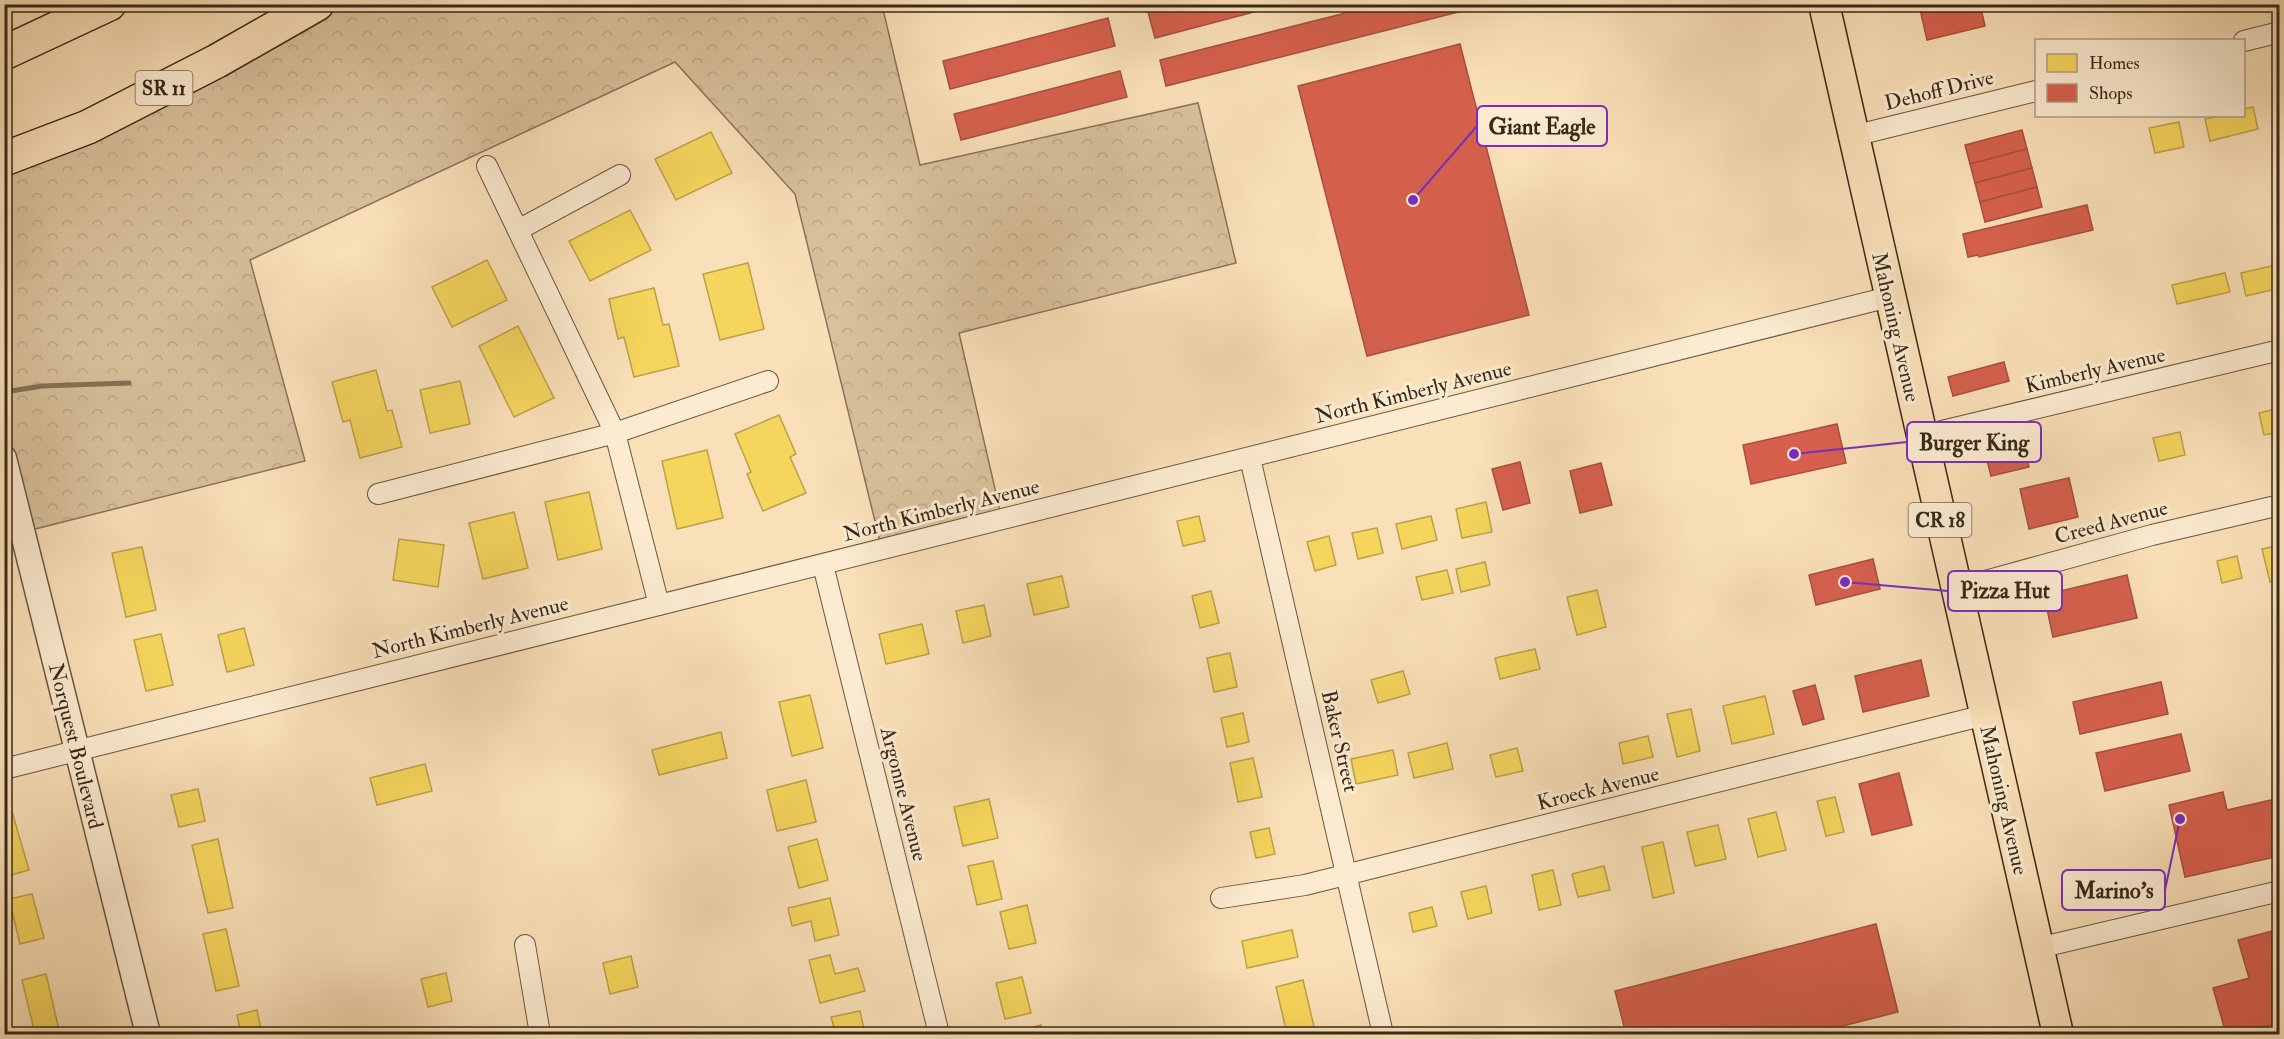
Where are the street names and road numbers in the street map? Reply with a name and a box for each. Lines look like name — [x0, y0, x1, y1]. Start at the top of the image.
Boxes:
street label: Dehoff Drive — [1882, 64, 1997, 117]
road number: SR 11 — [136, 71, 192, 105]
street label: Mahoning Avenue — [1865, 250, 1926, 405]
street label: Kimberly Avenue — [2022, 341, 2168, 400]
street label: North Kimberly Avenue — [1312, 355, 1514, 430]
street label: North Kimberly Avenue — [840, 473, 1042, 548]
street label: Creed Avenue — [2052, 494, 2171, 551]
road number: CR 18 — [1908, 503, 1972, 537]
street label: North Kimberly Avenue — [369, 590, 571, 665]
street label: Norquest Boulevard — [42, 661, 109, 832]
street label: Baker Street — [1315, 688, 1364, 795]
street label: Argonne Avenue — [874, 723, 933, 864]
street label: Mahoning Avenue — [1973, 723, 2034, 878]
street label: Kroeck Avenue — [1534, 760, 1662, 817]

